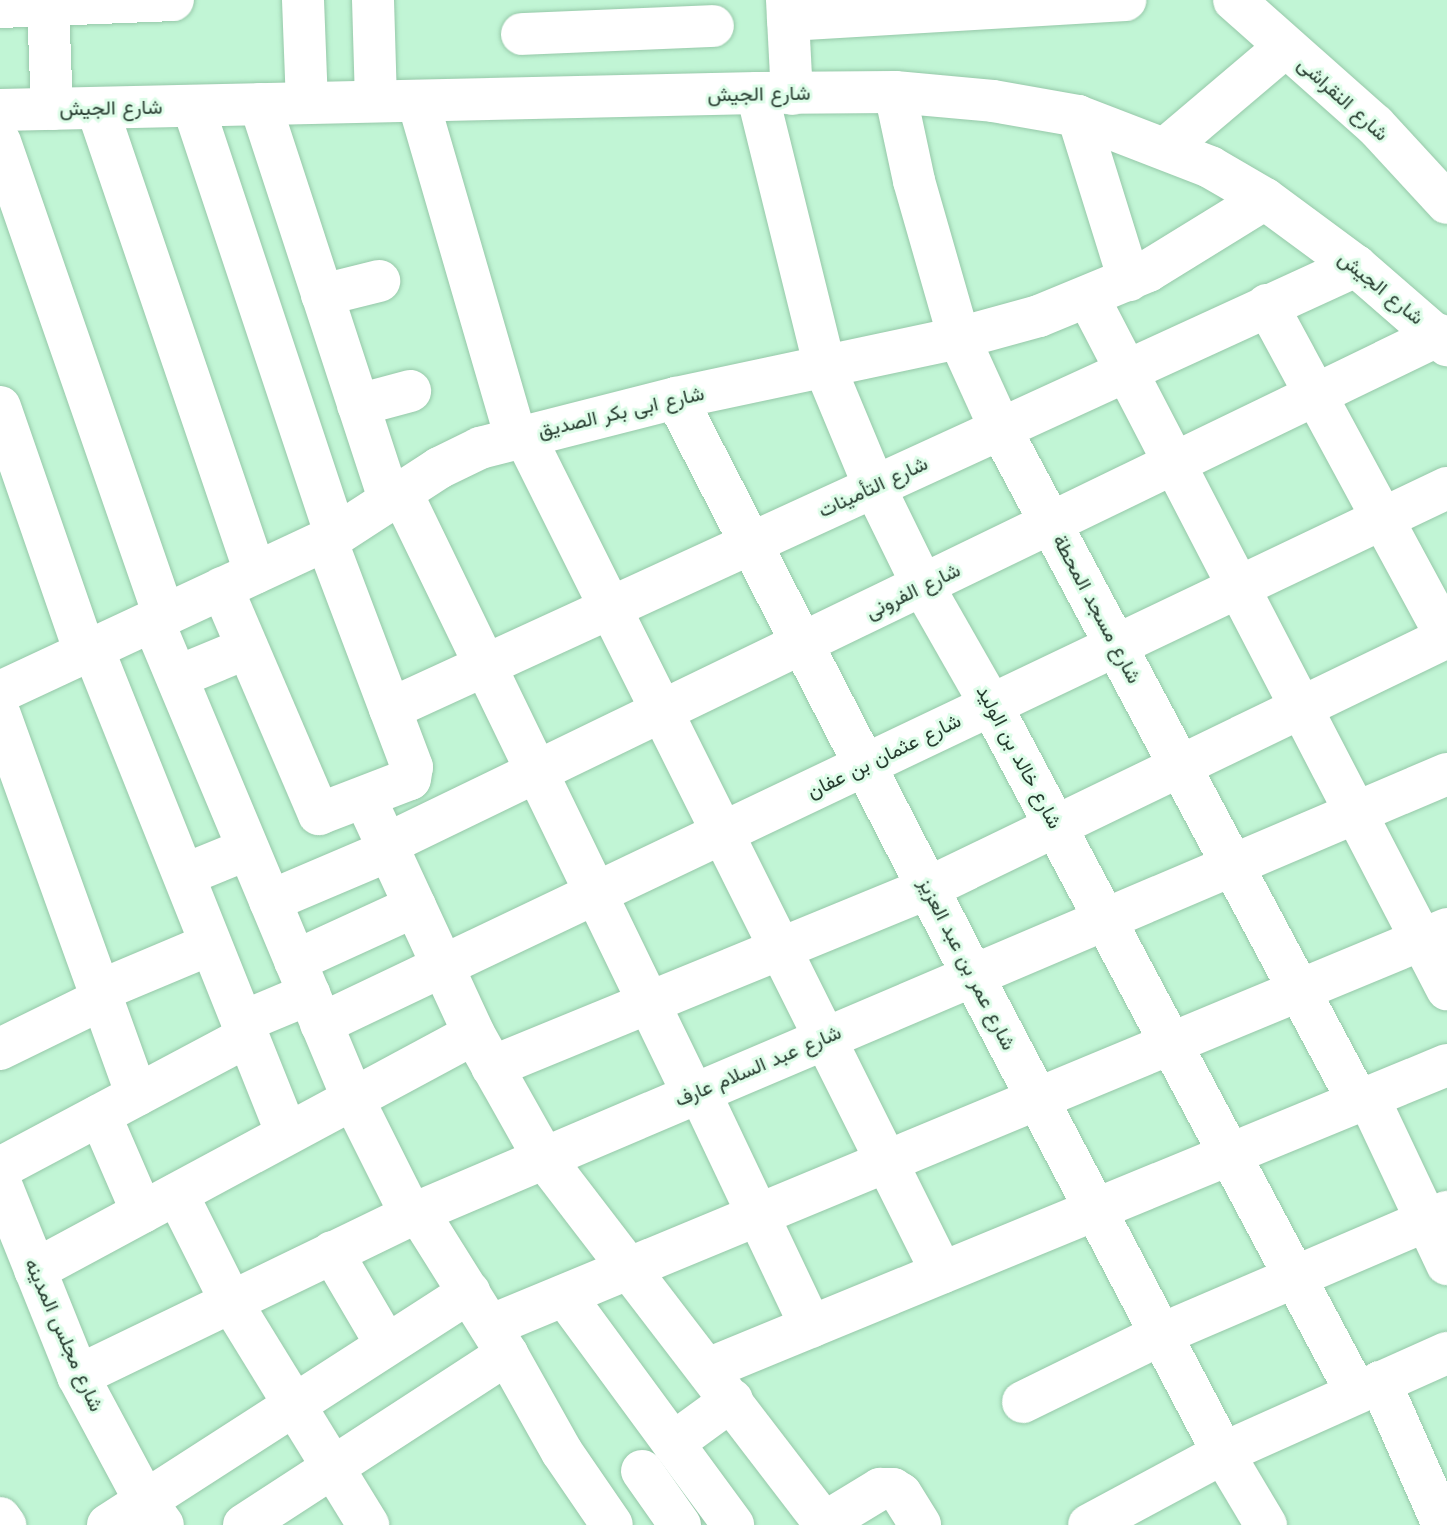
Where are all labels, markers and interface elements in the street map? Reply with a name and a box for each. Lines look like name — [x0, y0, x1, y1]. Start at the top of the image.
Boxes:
street label: شارع النقراشى — [1293, 52, 1393, 146]
street label: شارع الجيش — [707, 81, 811, 107]
street label: شارع الجيش — [59, 95, 163, 121]
street label: شارع الجيش — [1333, 246, 1429, 330]
street label: شارع ابى بكر الصديق — [536, 381, 706, 443]
street label: شارع التأمينات — [815, 451, 931, 523]
street label: شارع مسجد المحطة — [1048, 531, 1146, 687]
street label: شارع الفرونى — [862, 558, 964, 624]
street label: شارع خالد بن الوليد — [971, 681, 1067, 833]
street label: شارع عثمان بن عفان — [803, 708, 965, 804]
street label: شارع عمر بن عبد العزيز — [913, 874, 1021, 1054]
street label: شارع عبد السلام عارف — [671, 1020, 845, 1112]
street label: شارع مجلس المدينه — [19, 1255, 109, 1415]

